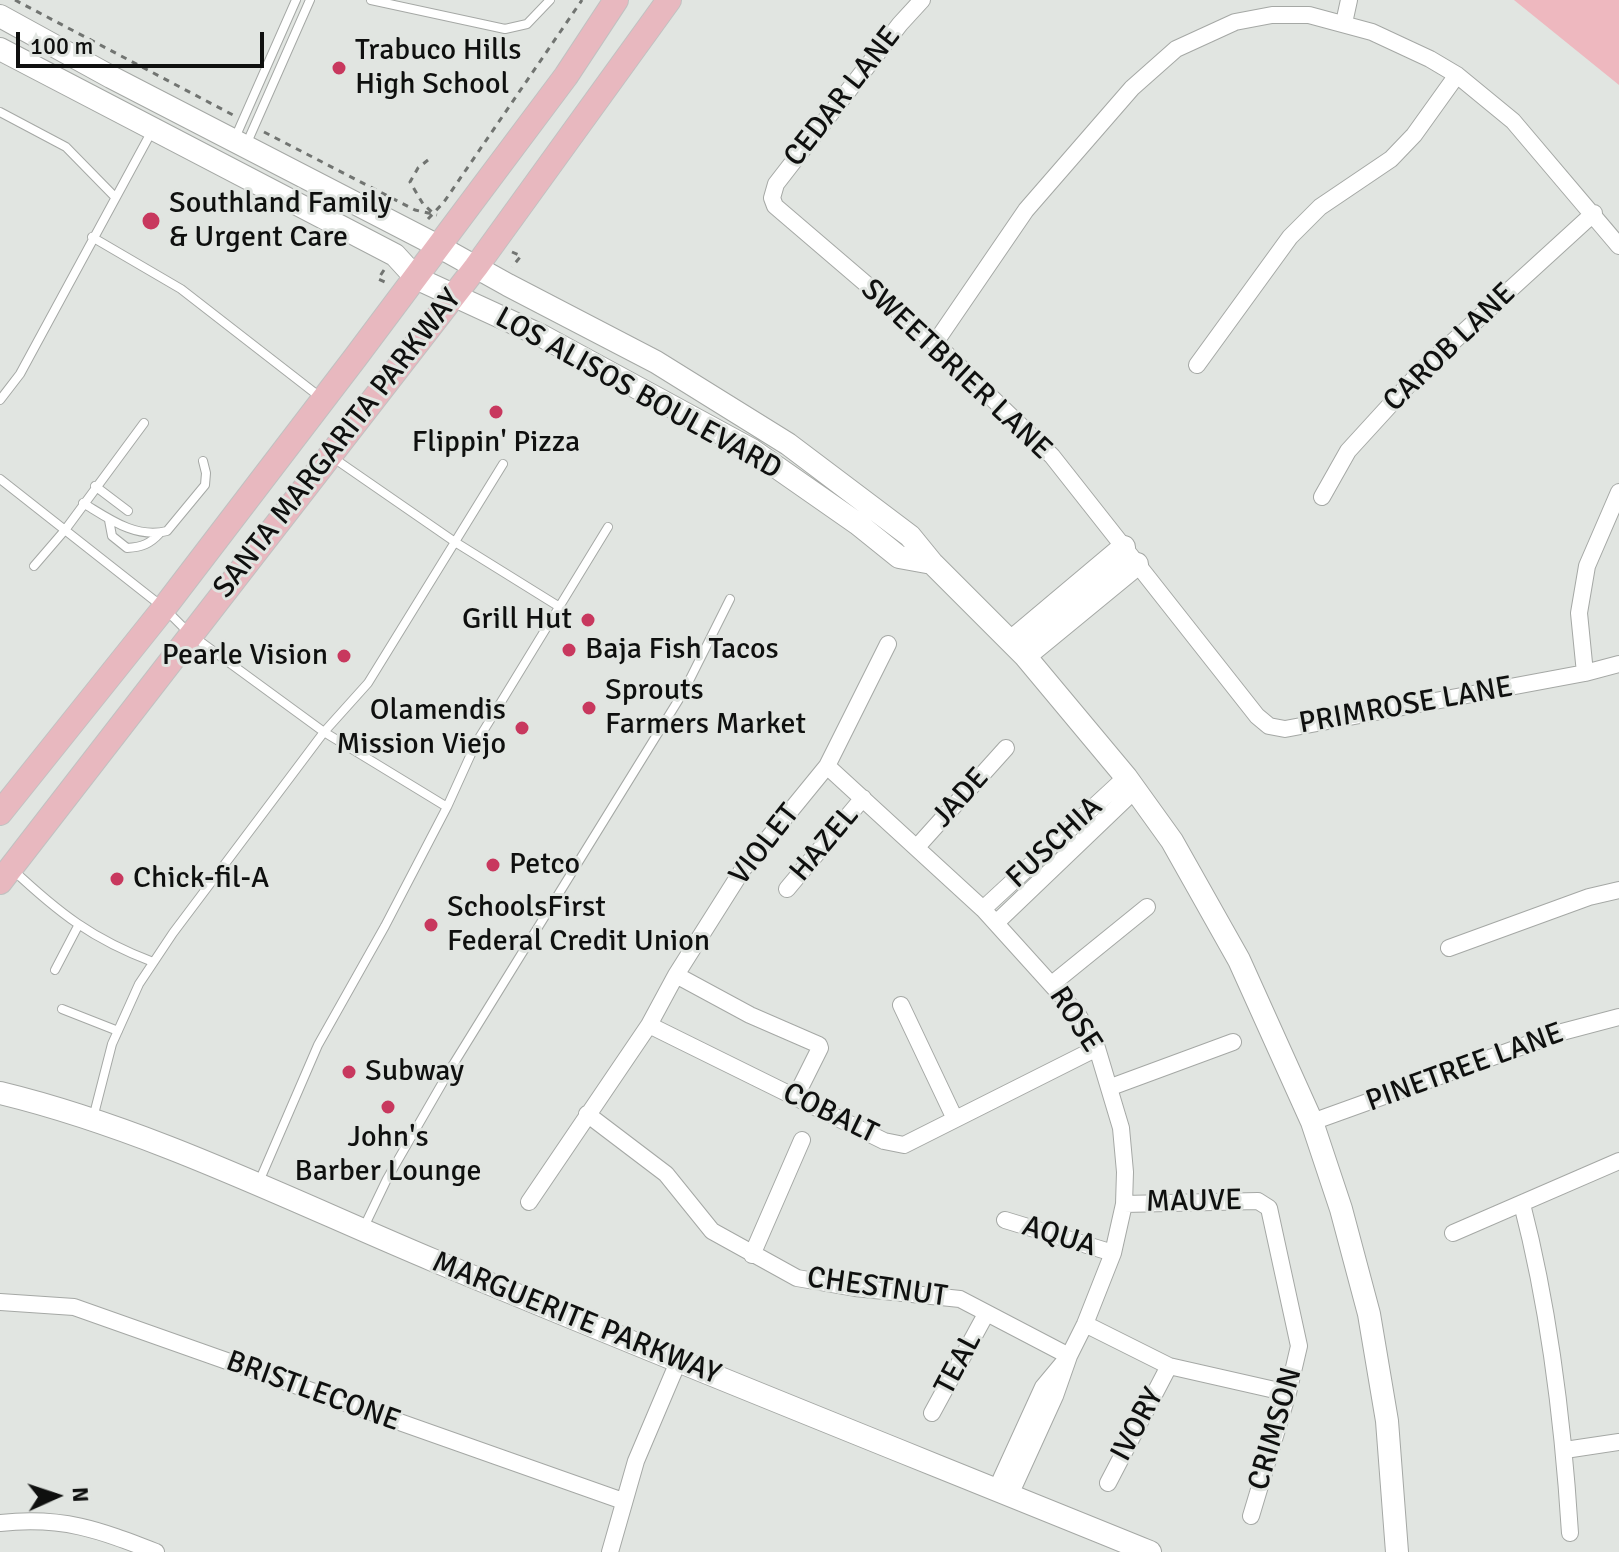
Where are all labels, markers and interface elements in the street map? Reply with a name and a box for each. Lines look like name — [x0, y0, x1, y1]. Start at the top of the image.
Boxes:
scale bar — [20, 16, 268, 66]
street label: CEDAR LANE — [777, 20, 909, 174]
text: 100 m — [30, 31, 93, 61]
place label: Trabuco Hills High School — [355, 33, 521, 104]
marker: Trabuco Hills High School — [330, 59, 348, 77]
place label: Southland Family & Urgent Care — [169, 186, 392, 256]
marker: Southland Family & Urgent Care — [140, 210, 162, 232]
street label: SWEETBRIER LANE — [853, 272, 1059, 468]
street label: CAROB LANE — [1377, 276, 1523, 420]
street label: SANTA MARGARITA PARKWAY — [206, 283, 470, 605]
street label: LOS ALISOS BOULEVARD — [489, 300, 787, 488]
marker: Flippin' Pizza — [487, 403, 505, 421]
place label: Flippin' Pizza — [412, 425, 580, 461]
place label: Grill Hut — [462, 602, 572, 638]
marker: Grill Hut — [579, 611, 597, 629]
place label: Baja Fish Tacos — [585, 632, 779, 668]
place label: Pearle Vision — [162, 638, 328, 674]
marker: Baja Fish Tacos — [560, 641, 578, 659]
marker: Pearle Vision — [335, 647, 353, 665]
street label: PRIMROSE LANE — [1296, 669, 1516, 743]
place label: Sprouts Farmers Market — [605, 673, 806, 744]
place label: Olamendis Mission Viejo — [336, 693, 506, 764]
marker: Sprouts Farmers Market — [580, 699, 598, 717]
marker: Olamendis Mission Viejo — [513, 719, 531, 737]
street label: JADE — [925, 761, 997, 835]
street label: FUSCHIA — [1000, 790, 1110, 896]
street label: VIOLET — [722, 797, 808, 893]
street label: HAZEL — [783, 799, 867, 889]
place label: Petco — [509, 847, 580, 883]
marker: Petco — [484, 856, 502, 874]
place label: Chick-fil-A — [133, 861, 269, 897]
marker: Chick-fil-A — [108, 870, 126, 888]
place label: SchoolsFirst Federal Credit Union — [447, 890, 710, 960]
marker: SchoolsFirst Federal Credit Union — [422, 916, 440, 934]
street label: ROSE — [1041, 980, 1109, 1060]
street label: PINETREE LANE — [1361, 1016, 1569, 1120]
place label: Subway — [365, 1054, 464, 1090]
marker: Subway — [340, 1063, 358, 1081]
street label: COBALT — [777, 1076, 883, 1152]
marker: John's Barber Lounge — [379, 1098, 397, 1116]
place label: John's Barber Lounge — [295, 1120, 481, 1190]
street label: MAUVE — [1146, 1183, 1242, 1221]
street label: AQUA — [1018, 1209, 1100, 1265]
street label: MARGUERITE PARKWAY — [427, 1245, 725, 1393]
street label: CHESTNUT — [805, 1260, 949, 1316]
street label: TEAL — [928, 1327, 990, 1401]
street label: BRISTLECONE — [221, 1344, 405, 1440]
street label: CRIMSON — [1241, 1364, 1311, 1494]
street label: IVORY — [1104, 1382, 1172, 1468]
north arrow — [16, 1456, 96, 1536]
text: N — [67, 1486, 94, 1503]

